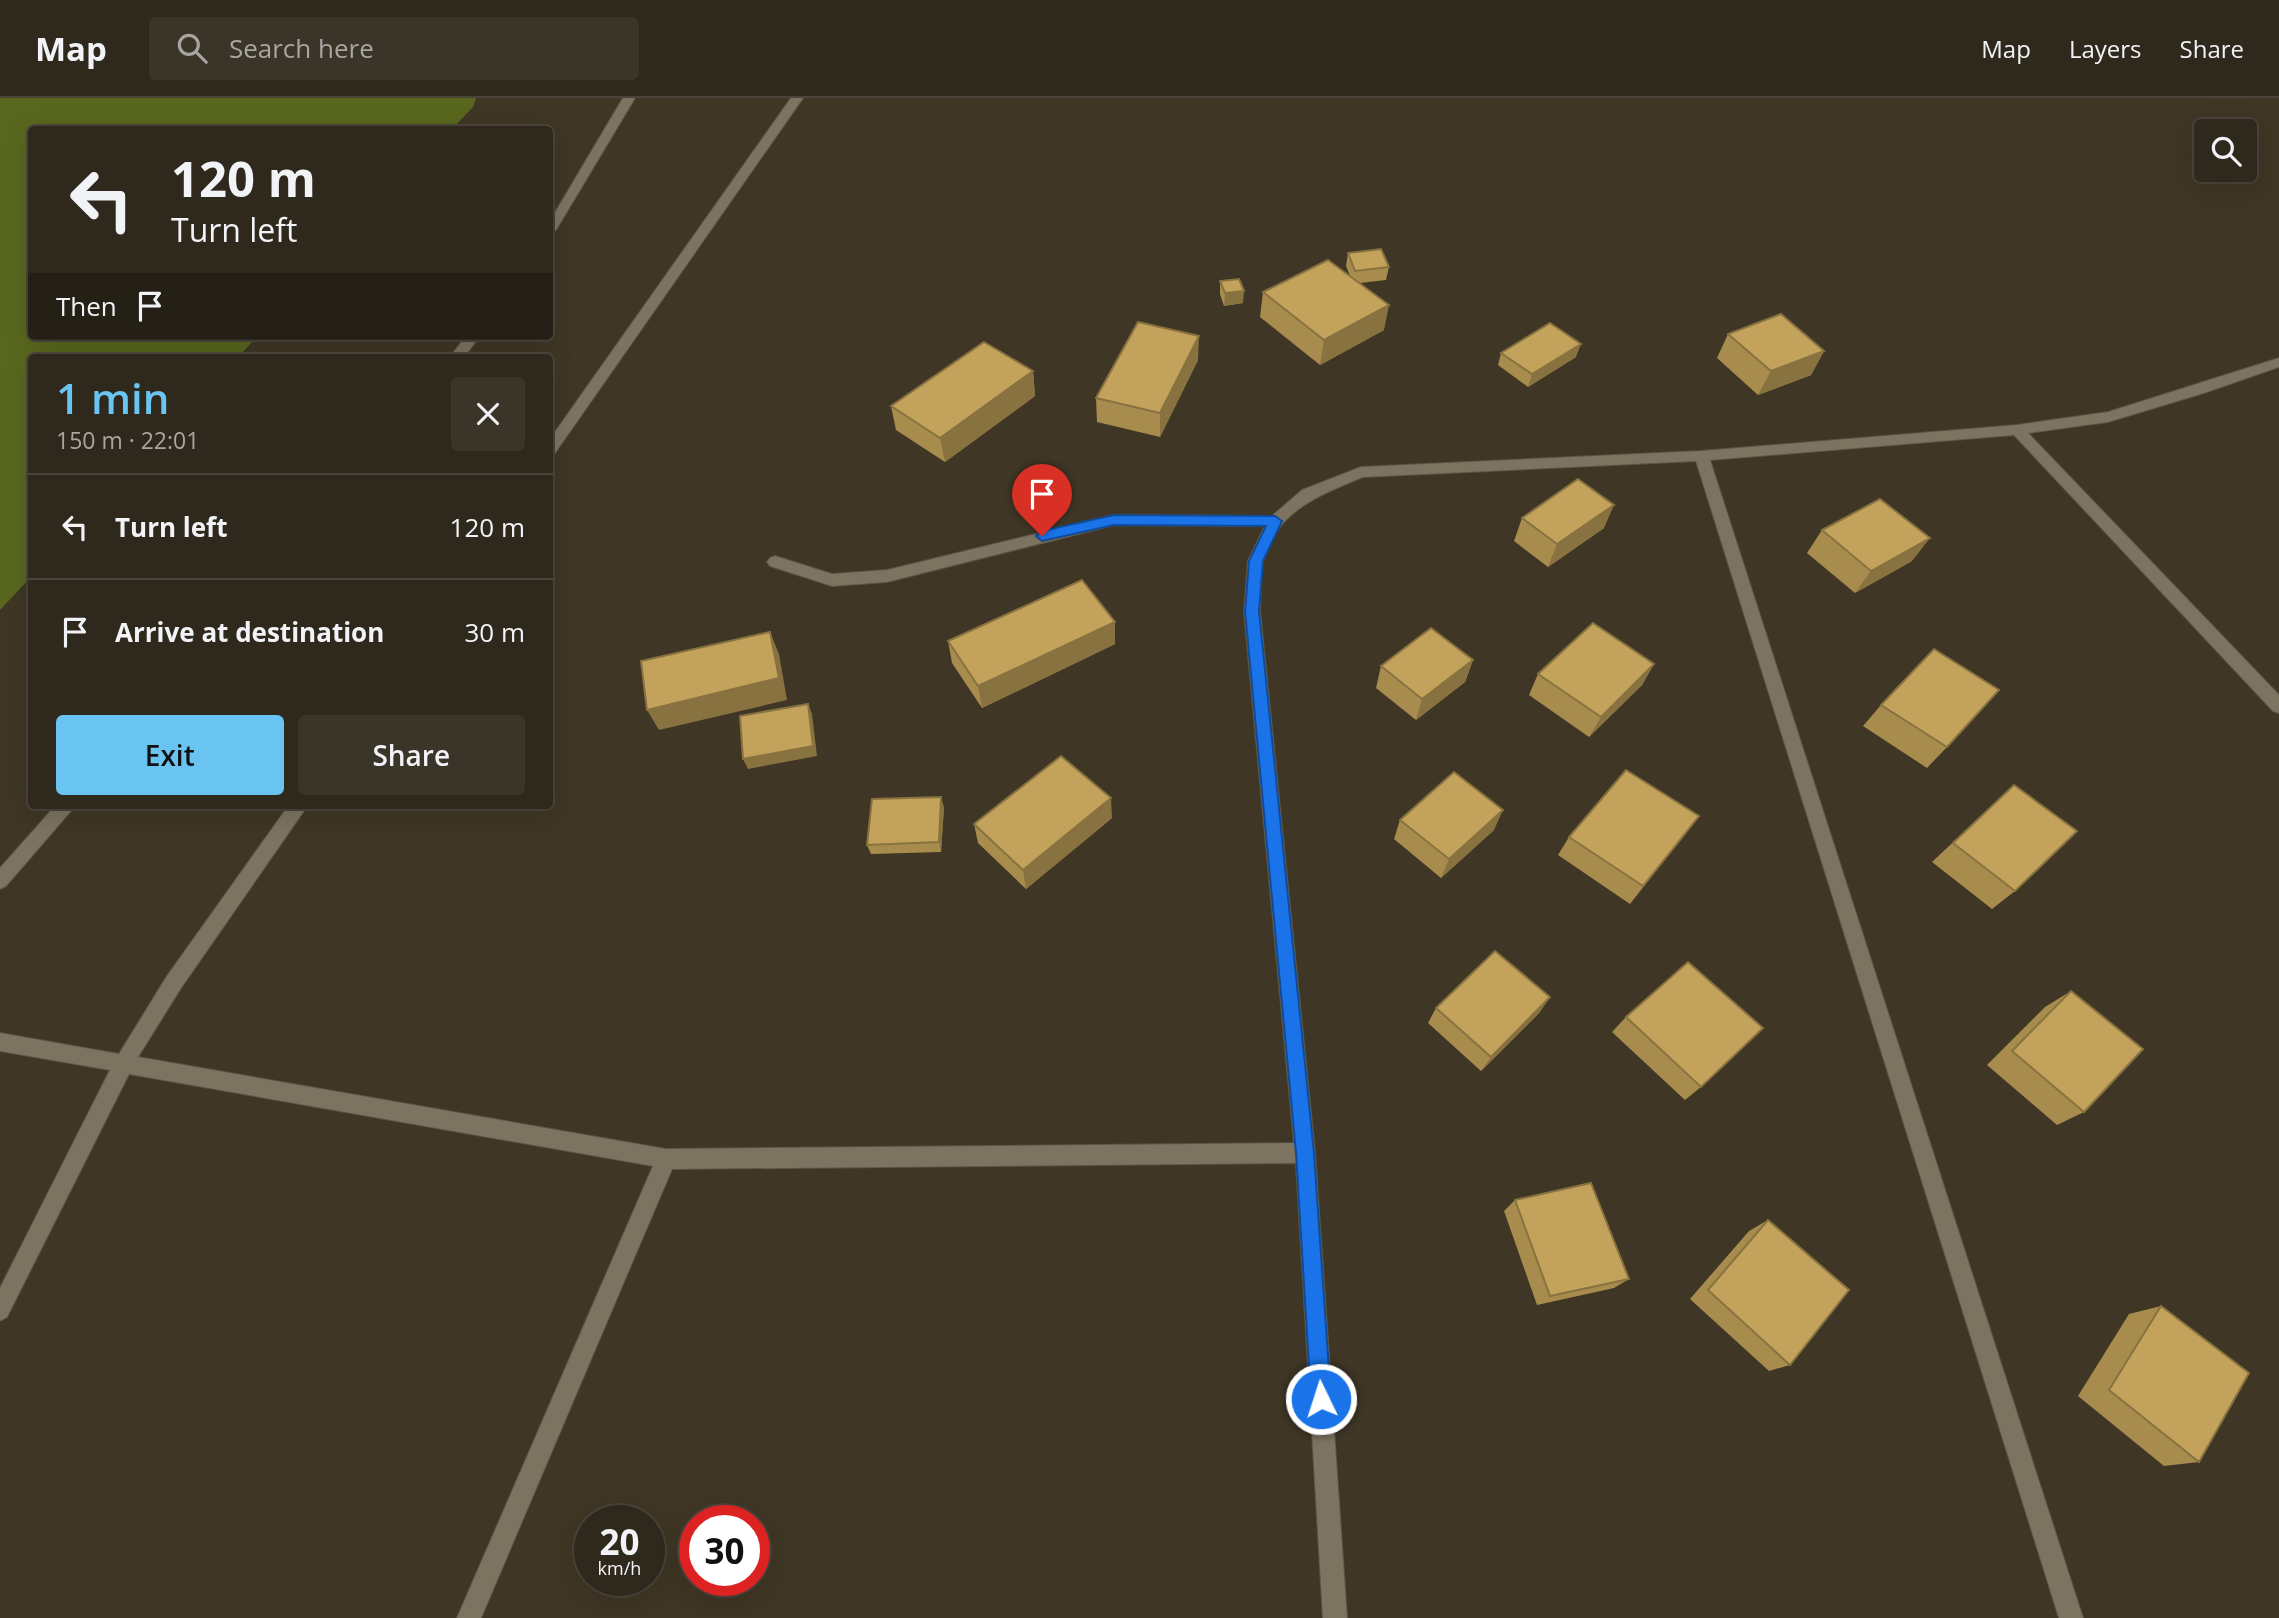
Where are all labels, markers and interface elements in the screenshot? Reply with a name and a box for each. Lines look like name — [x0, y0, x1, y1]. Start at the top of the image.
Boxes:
search box — [149, 17, 639, 80]
text: Map — [35, 26, 107, 71]
icon: search — [173, 29, 211, 67]
text: Search here — [229, 30, 374, 66]
text: Map — [1981, 32, 2031, 65]
text: Layers — [2069, 32, 2142, 65]
text: Share — [2180, 32, 2244, 65]
map controls — [2194, 119, 2257, 182]
button: search — [2194, 119, 2257, 182]
text: 120 m — [171, 145, 316, 211]
icon: left — [56, 154, 147, 245]
text: Turn left — [171, 208, 297, 251]
icon: arrive — [131, 287, 169, 325]
text: Then — [56, 288, 117, 324]
text: 1 min — [56, 369, 169, 426]
button: close — [451, 377, 525, 451]
text: 150 m · 22:01 — [56, 424, 199, 456]
pin — [1012, 464, 1072, 536]
icon: arrive — [1023, 475, 1061, 513]
icon: left — [56, 508, 94, 546]
text: Turn left — [115, 509, 227, 545]
text: 120 m — [450, 509, 525, 545]
icon: arrive — [56, 613, 94, 651]
text: Arrive at destination — [115, 614, 384, 650]
text: 30 m — [464, 614, 525, 650]
button: Exit — [56, 715, 284, 795]
button: Share — [298, 715, 525, 795]
position arrow — [1284, 1362, 1358, 1436]
speed limit sign: 30 — [679, 1505, 770, 1596]
text: 20 — [599, 1518, 640, 1565]
text: km/h — [598, 1556, 641, 1580]

